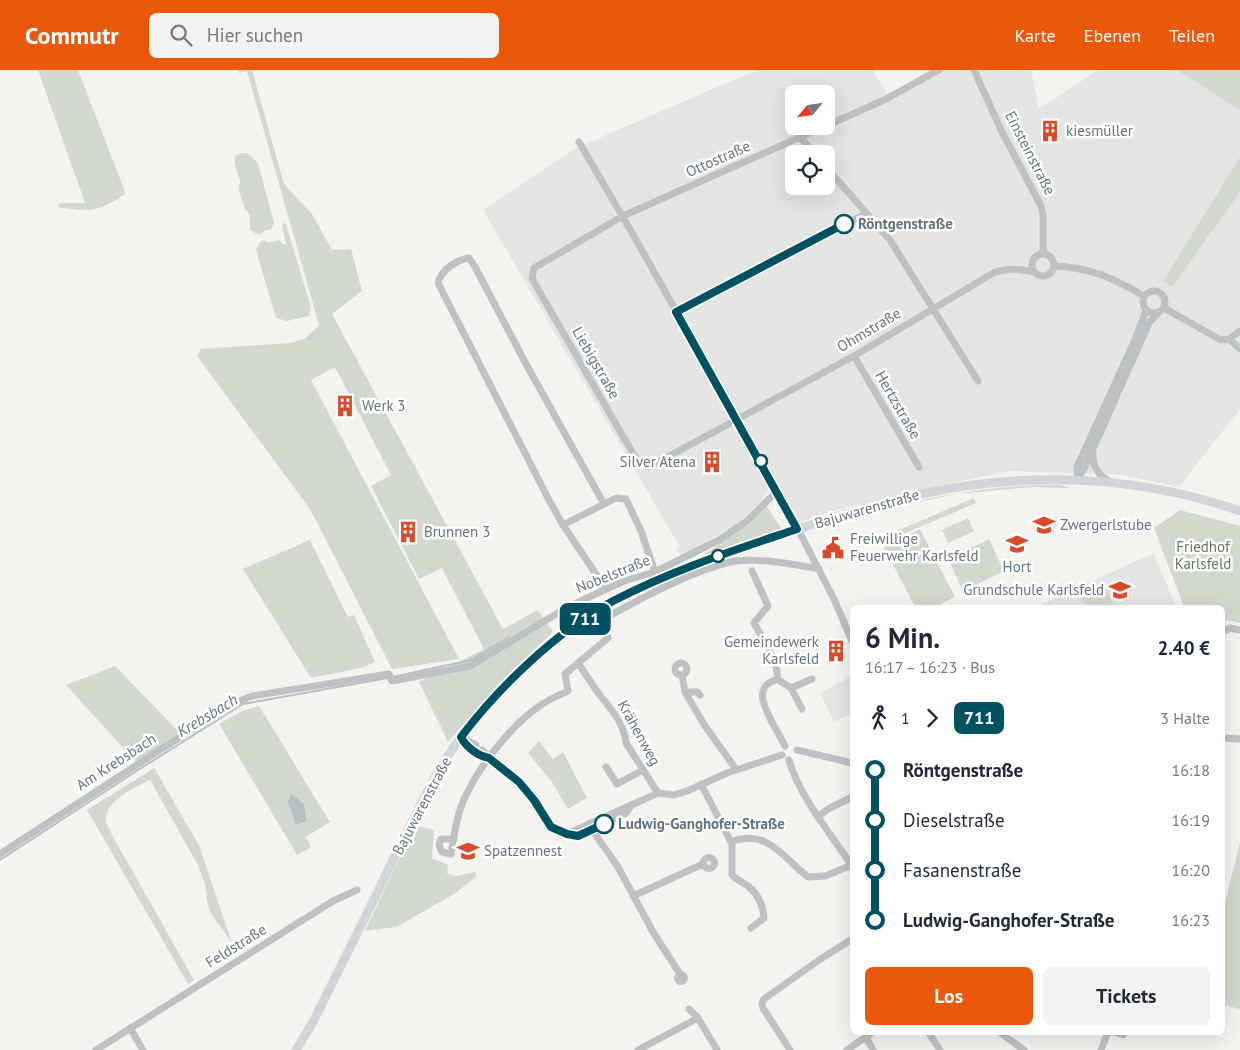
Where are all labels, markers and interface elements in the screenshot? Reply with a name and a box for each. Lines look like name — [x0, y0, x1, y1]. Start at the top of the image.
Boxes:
search box — [149, 13, 499, 58]
text: Commutr — [25, 20, 119, 51]
icon: search — [167, 21, 195, 49]
text: Hier suchen — [207, 23, 303, 47]
text: Karte — [1015, 24, 1056, 47]
text: Ebenen — [1084, 24, 1141, 47]
text: Teilen — [1169, 24, 1215, 47]
north arrow — [785, 85, 835, 135]
map controls — [785, 85, 835, 195]
street label: Einsteinstraße — [1001, 108, 1060, 198]
building icon: kiesmüller — [1037, 118, 1063, 144]
place label: kiesmüller — [1066, 121, 1133, 140]
street label: Ottostraße — [683, 136, 753, 181]
button: locate — [785, 145, 835, 195]
marker: Röntgenstraße — [834, 214, 854, 234]
place label: Röntgenstraße — [858, 214, 953, 233]
street label: Ohmstraße — [833, 303, 904, 356]
street label: Liebigstraße — [568, 323, 625, 402]
street label: Hertzstraße — [871, 367, 926, 442]
building icon: Werk 3 — [332, 393, 358, 419]
place label: Werk 3 — [362, 396, 405, 415]
building icon: Silver Atena — [699, 449, 725, 475]
place label: Silver Atena — [620, 452, 696, 471]
unlabelled marker — [754, 454, 768, 468]
street label: Bajuwarenstraße — [812, 484, 921, 533]
school or university icon: Zwergerlstube — [1031, 512, 1057, 538]
place label: Zwergerlstube — [1060, 515, 1152, 534]
building icon: Brunnen 3 — [395, 519, 421, 545]
place label: Brunnen 3 — [424, 522, 490, 541]
place label: Freiwillige Feuerwehr Karlsfeld — [850, 529, 979, 565]
school or university icon: Hort — [1004, 531, 1030, 557]
public building icon: Freiwillige Feuerwehr Karlsfeld — [820, 535, 846, 561]
park label: Friedhof Karlsfeld — [1175, 537, 1231, 573]
unlabelled marker — [711, 549, 725, 563]
street label: Nobelstraße — [573, 550, 653, 597]
place label: Hort — [1003, 557, 1031, 576]
school or university icon: Grundschule Karlsfeld — [1107, 577, 1133, 603]
place label: Grundschule Karlsfeld — [963, 580, 1104, 599]
line badge: 711 — [556, 603, 614, 635]
text: 711 — [570, 607, 600, 630]
text: 6 Min. — [865, 619, 940, 656]
place label: Gemeindewerk Karlsfeld — [724, 632, 820, 668]
text: 2.40 € — [1157, 636, 1210, 660]
building icon: Gemeindewerk Karlsfeld — [823, 638, 849, 664]
text: 16:17 – 16:23 · Bus — [865, 657, 995, 677]
water label: Krebsbach — [173, 689, 241, 741]
street label: Krähenweg — [614, 697, 665, 769]
icon: walk — [865, 704, 893, 732]
icon: forward — [918, 704, 946, 732]
text: 711 — [964, 706, 994, 729]
text: 1 — [901, 708, 910, 728]
text: 3 Halte — [1160, 708, 1210, 728]
street label: Am Krebsbach — [72, 729, 159, 794]
street label: Bajuwarenstraße — [388, 754, 455, 858]
text: Röntgenstraße — [903, 758, 1023, 782]
text: 16:18 — [1172, 760, 1210, 780]
text: Dieselstraße — [903, 808, 1005, 832]
text: 16:19 — [1172, 810, 1210, 830]
marker: Ludwig-Ganghofer-Straße — [594, 814, 614, 834]
place label: Ludwig-Ganghofer-Straße — [618, 814, 785, 833]
school or university icon: Spatzennest — [455, 838, 481, 864]
place label: Spatzennest — [484, 841, 562, 860]
text: Fasanenstraße — [903, 858, 1021, 882]
text: 16:20 — [1172, 860, 1210, 880]
text: Ludwig-Ganghofer-Straße — [903, 908, 1115, 932]
text: 16:23 — [1172, 910, 1210, 930]
street label: Feldstraße — [202, 919, 270, 972]
button: Los — [865, 967, 1033, 1025]
button: Tickets — [1043, 967, 1210, 1025]

